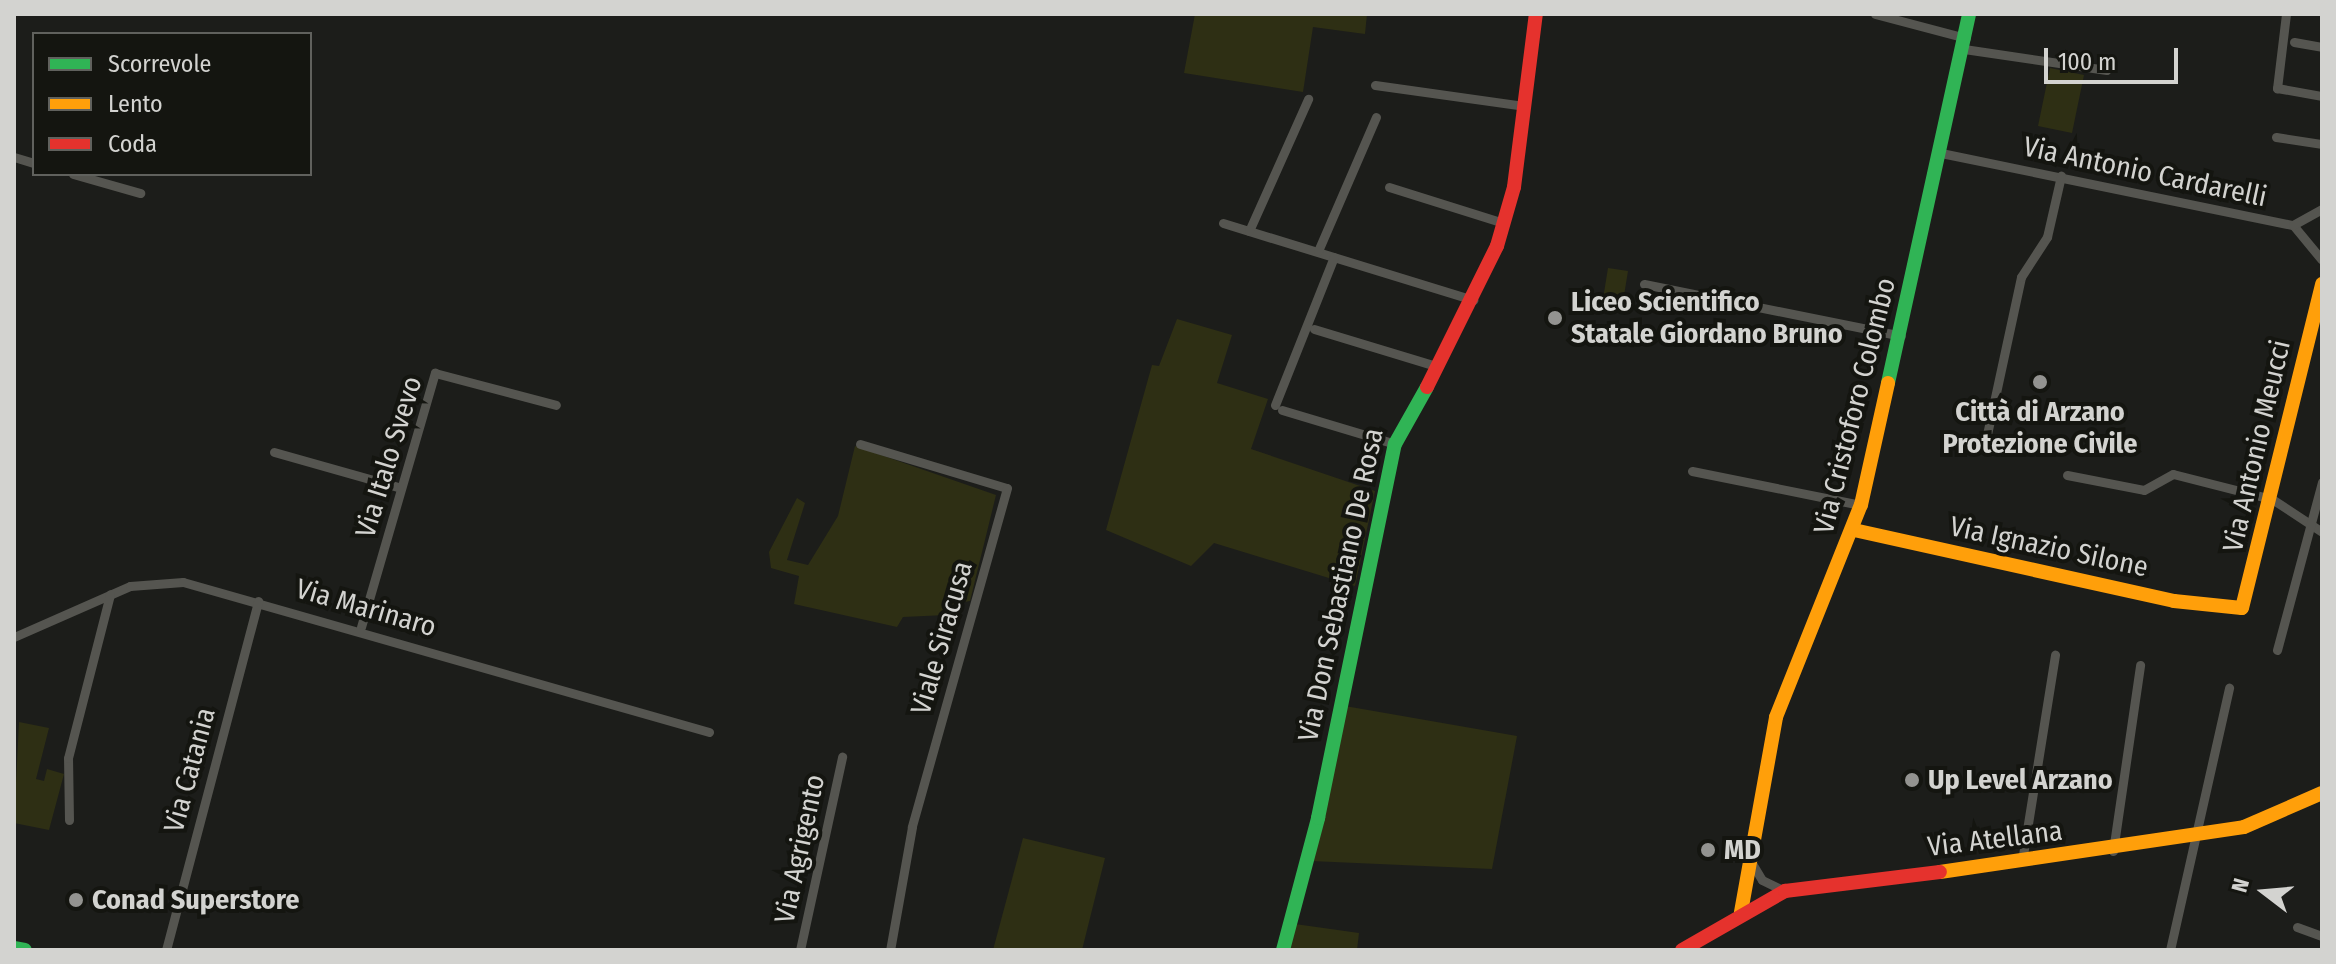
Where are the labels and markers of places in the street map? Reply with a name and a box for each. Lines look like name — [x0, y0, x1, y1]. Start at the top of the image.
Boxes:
place label: Liceo Scientifico Statale Giordano Bruno — [1571, 285, 1843, 351]
marker: Liceo Scientifico Statale Giordano Bruno — [1546, 309, 1564, 327]
marker: Città di Arzano Protezione Civile — [2031, 373, 2049, 391]
place label: Città di Arzano Protezione Civile — [1942, 395, 2138, 461]
place label: Up Level Arzano — [1928, 763, 2113, 797]
marker: Up Level Arzano — [1903, 771, 1921, 789]
place label: MD — [1724, 833, 1761, 867]
marker: MD — [1699, 841, 1717, 859]
place label: Conad Superstore — [92, 883, 299, 917]
marker: Conad Superstore — [67, 891, 85, 909]

